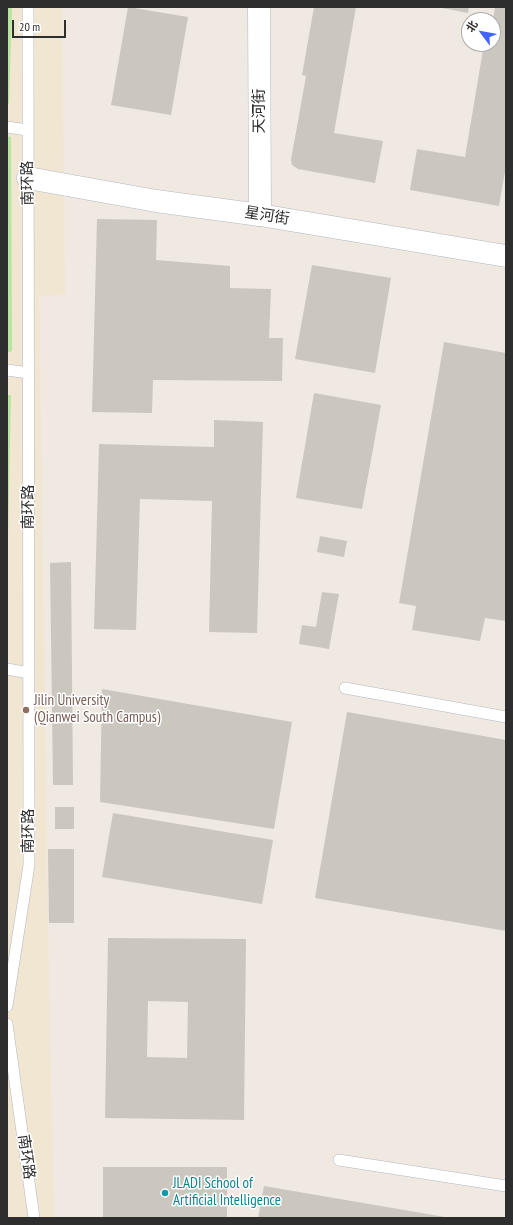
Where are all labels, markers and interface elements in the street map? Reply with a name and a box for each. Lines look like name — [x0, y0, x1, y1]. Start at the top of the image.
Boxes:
scale bar — [14, 12, 68, 38]
north arrow — [461, 12, 501, 52]
text: 北 — [463, 18, 481, 35]
text: 20 m — [19, 19, 40, 34]
street label: 天河街 — [251, 89, 269, 133]
street label: 南环路 — [19, 160, 37, 206]
street label: 星河街 — [243, 204, 291, 228]
street label: 南环路 — [20, 485, 38, 529]
place label: Jilin University (Qianwei South Campus) — [34, 692, 160, 727]
marker: Jilin University (Qianwei South Campus) — [21, 705, 31, 715]
street label: 南环路 — [20, 809, 38, 853]
street label: 南环路 — [14, 1133, 38, 1181]
place label: JLADI School of Artificial Intelligence — [173, 1175, 281, 1210]
marker: JLADI School of Artificial Intelligence — [160, 1188, 170, 1198]

